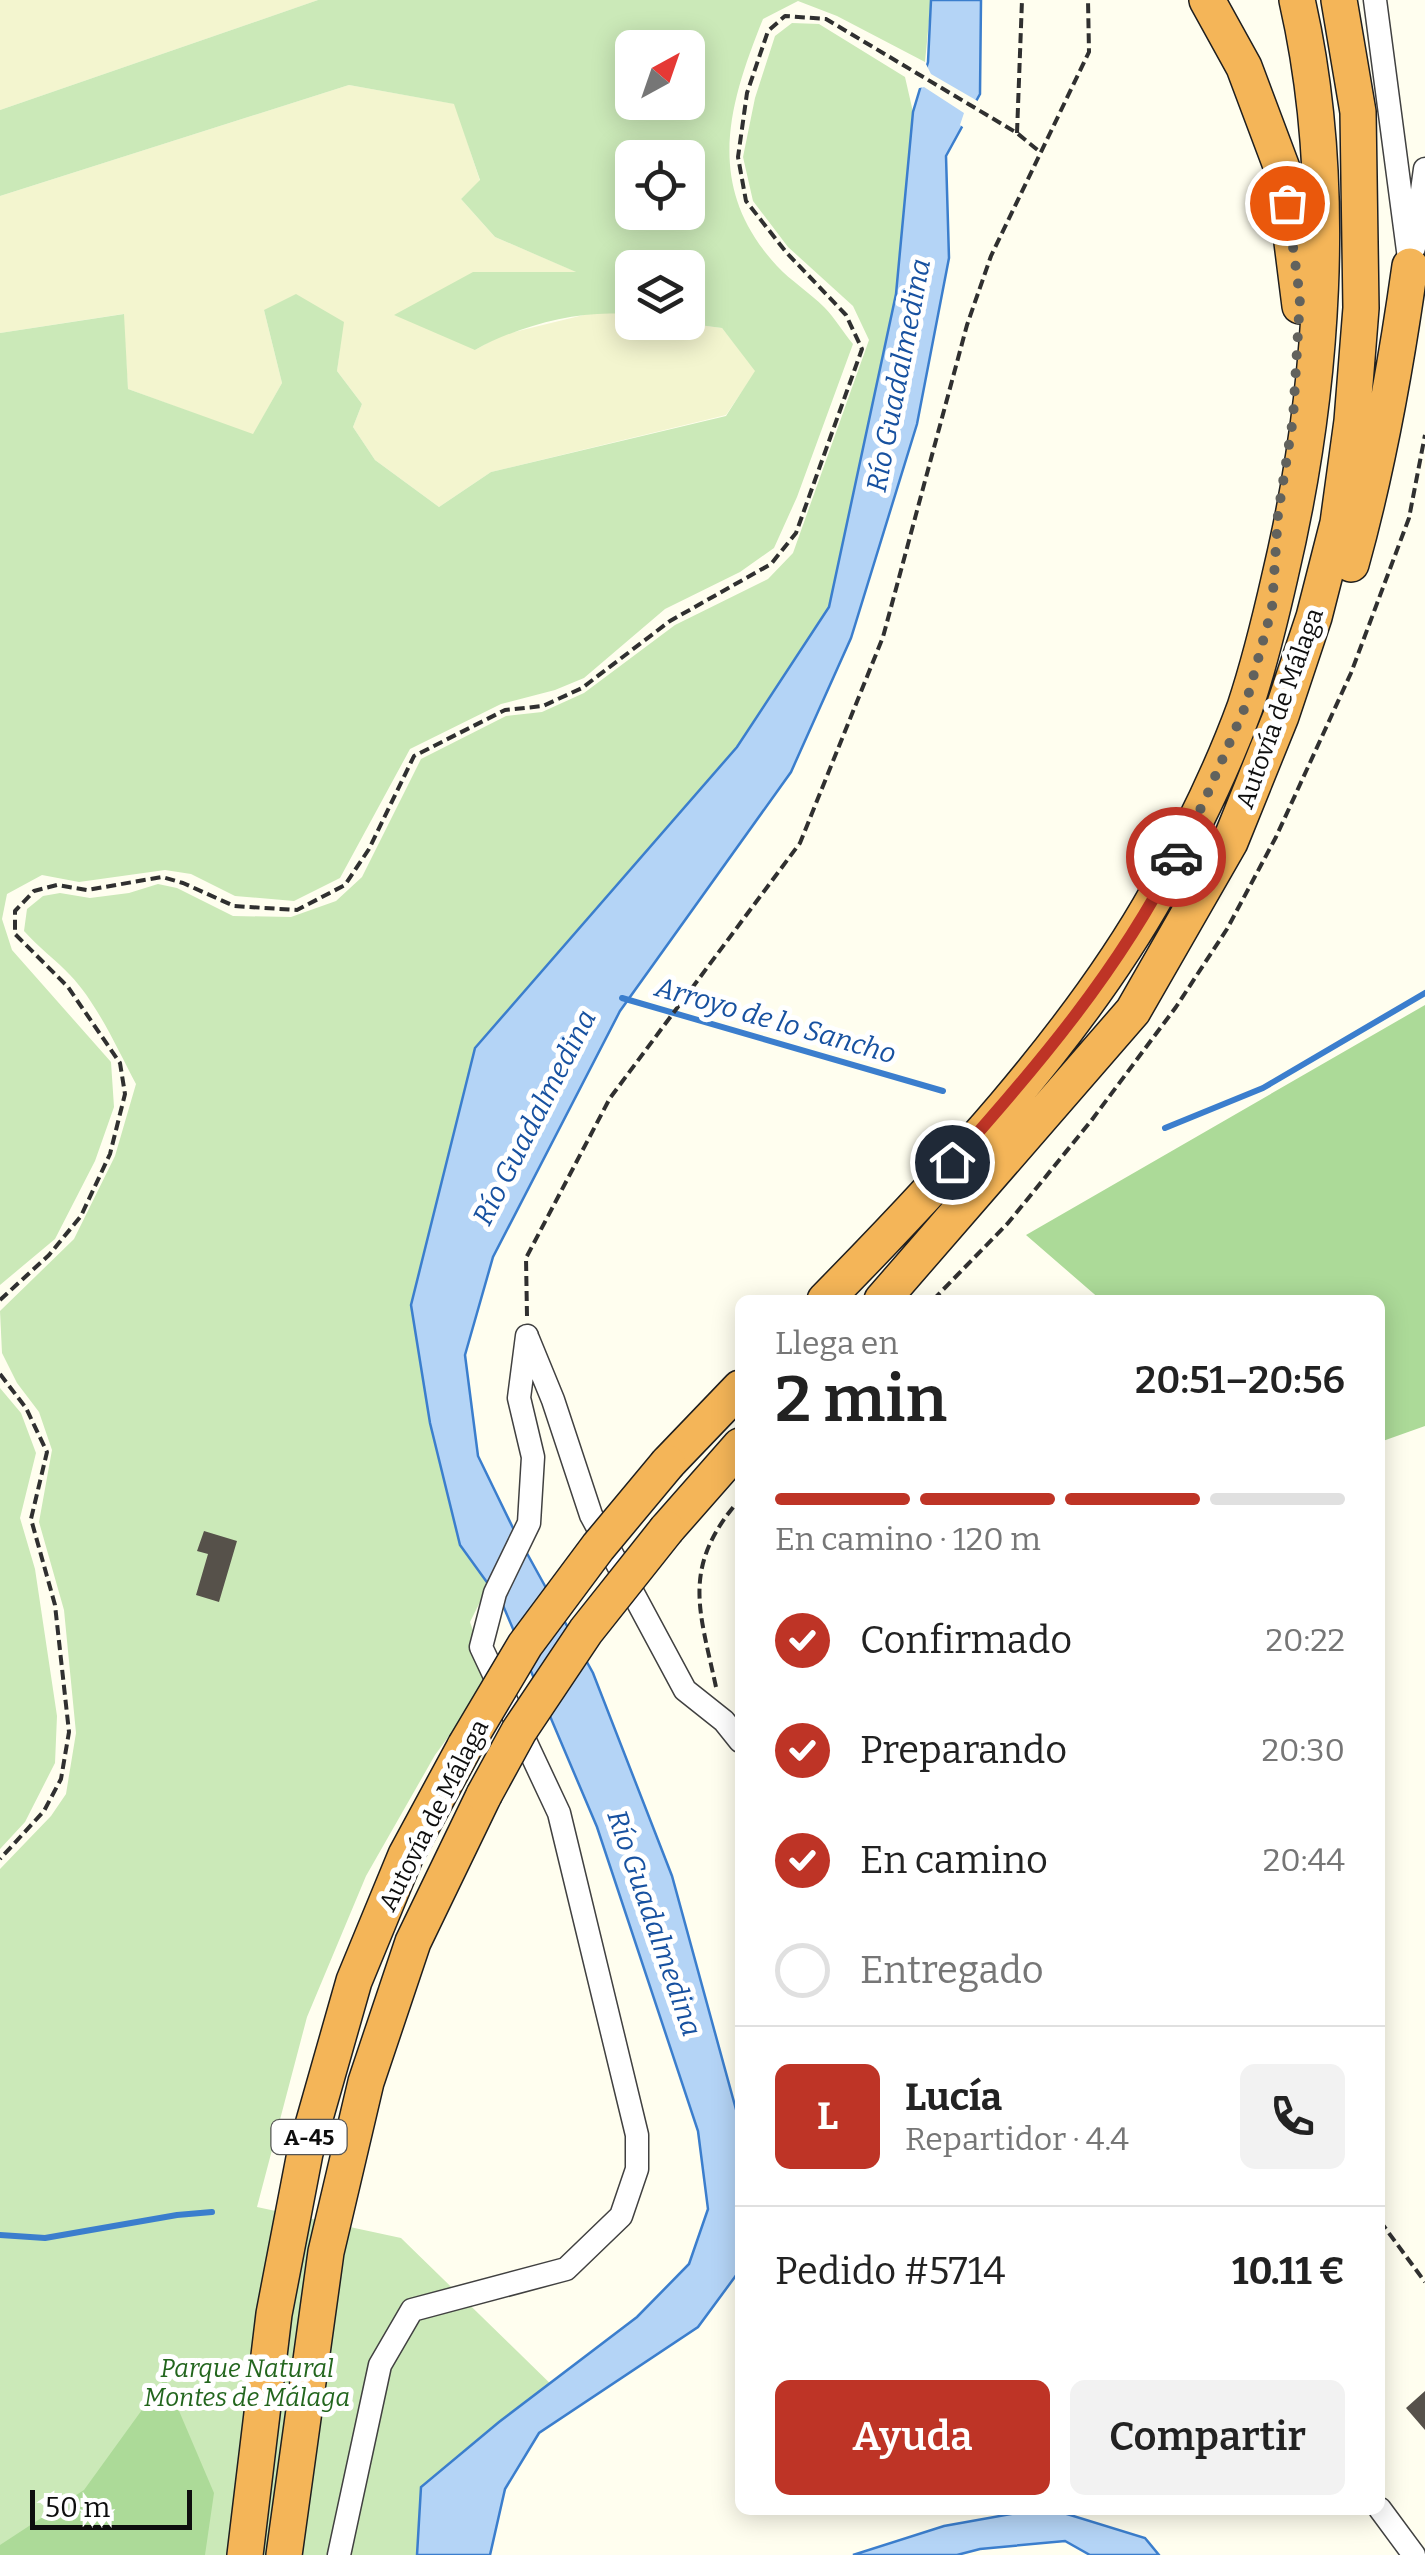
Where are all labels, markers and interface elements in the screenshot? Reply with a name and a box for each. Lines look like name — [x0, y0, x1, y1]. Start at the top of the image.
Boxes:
north arrow — [615, 30, 705, 120]
map controls — [615, 30, 705, 340]
button: locate — [615, 140, 705, 230]
pin — [1245, 161, 1330, 246]
icon: bag — [1260, 176, 1315, 231]
button: layers — [615, 250, 705, 340]
water label: Río Guadalmedina — [860, 256, 937, 495]
street label: Autovía de Málaga — [1230, 604, 1330, 813]
courier — [1126, 807, 1226, 907]
icon: car — [1149, 830, 1204, 885]
water label: Arroyo de lo Sancho — [650, 970, 900, 1071]
water label: Río Guadalmedina — [466, 1004, 603, 1230]
pin — [910, 1120, 995, 1205]
icon: home — [925, 1135, 980, 1190]
text: Llega en — [775, 1324, 899, 1362]
text: 20:51–20:56 — [1135, 1357, 1345, 1403]
text: 2 min — [775, 1360, 947, 1438]
text: En camino · 120 m — [775, 1520, 1041, 1558]
icon: check — [775, 1613, 830, 1668]
text: Confirmado — [860, 1617, 1072, 1663]
text: 20:22 — [1266, 1621, 1345, 1659]
street label: Autovía de Málaga — [373, 1714, 495, 1916]
icon: check — [775, 1723, 830, 1778]
text: Preparando — [860, 1727, 1067, 1773]
text: 20:30 — [1262, 1731, 1345, 1769]
water label: Río Guadalmedina — [600, 1806, 709, 2041]
icon: check — [775, 1833, 830, 1888]
text: En camino — [860, 1837, 1048, 1883]
text: 20:44 — [1263, 1841, 1345, 1879]
text: Entregado — [860, 1947, 1044, 1993]
button: phone — [1240, 2064, 1345, 2169]
text: Lucía — [905, 2074, 1002, 2120]
text: L — [817, 2093, 838, 2139]
road number: A-45 — [272, 2120, 346, 2154]
text: Repartidor · 4.4 — [905, 2120, 1129, 2158]
text: Pedido #5714 — [775, 2248, 1006, 2294]
text: 10.11 € — [1232, 2248, 1345, 2294]
park label: Parque Natural Montes de Málaga — [144, 2354, 350, 2413]
button: Ayuda — [775, 2380, 1050, 2495]
button: Compartir — [1070, 2380, 1345, 2495]
scale bar — [30, 2485, 192, 2530]
text: 50 m — [45, 2491, 110, 2524]

